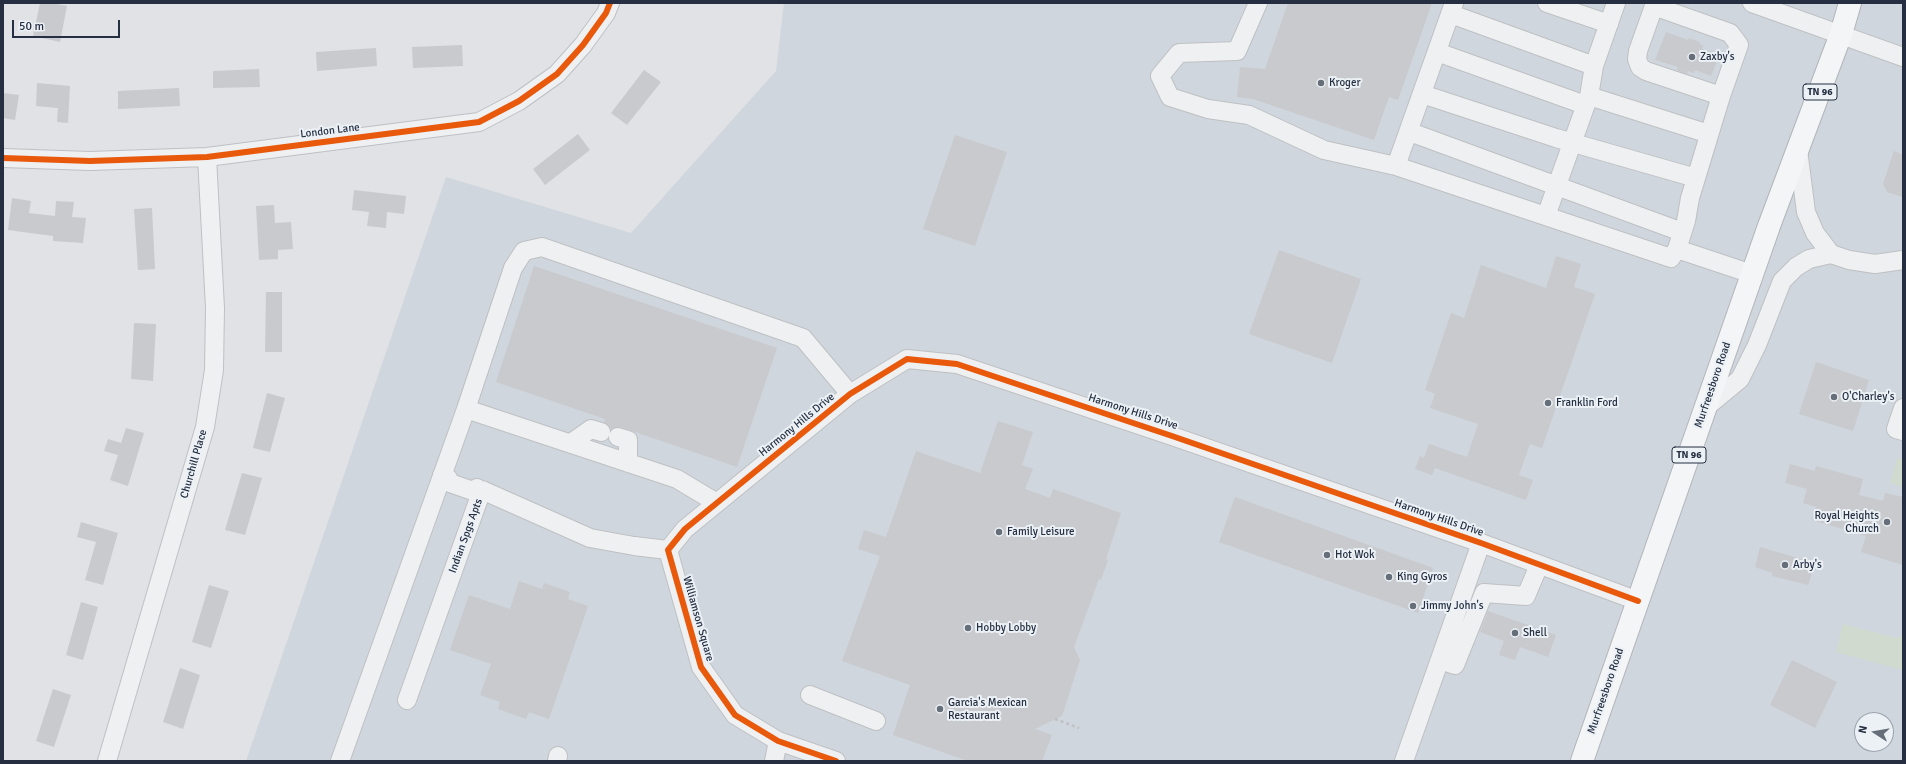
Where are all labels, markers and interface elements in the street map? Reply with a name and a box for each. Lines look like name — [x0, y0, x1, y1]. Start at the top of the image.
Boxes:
scale bar — [14, 12, 122, 38]
text: 50 m — [19, 19, 44, 34]
place label: Zaxby's — [1700, 50, 1735, 64]
marker: Zaxby's — [1687, 52, 1697, 62]
place label: Kroger — [1329, 76, 1360, 90]
marker: Kroger — [1316, 78, 1326, 88]
road number: TN 96 — [1803, 84, 1837, 100]
street label: London Lane — [299, 121, 361, 141]
street label: Murfreesboro Road — [1692, 340, 1734, 430]
street label: Harmony Hills Drive — [757, 390, 837, 460]
place label: O'Charley's — [1842, 390, 1894, 404]
street label: Harmony Hills Drive — [1087, 391, 1179, 433]
marker: O'Charley's — [1829, 392, 1839, 402]
place label: Franklin Ford — [1556, 396, 1618, 410]
marker: Franklin Ford — [1543, 398, 1553, 408]
street label: Churchill Place — [178, 428, 210, 500]
road number: TN 96 — [1672, 447, 1706, 463]
street label: Indian Spgs Apts — [446, 497, 486, 575]
street label: Harmony Hills Drive — [1393, 497, 1485, 539]
place label: Royal Heights Church — [1814, 509, 1879, 535]
marker: Royal Heights Church — [1882, 517, 1892, 527]
place label: Family Leisure — [1007, 525, 1074, 539]
marker: Family Leisure — [994, 527, 1004, 537]
place label: Hot Wok — [1335, 548, 1374, 562]
marker: Hot Wok — [1322, 550, 1332, 560]
place label: Arby's — [1793, 558, 1822, 572]
marker: Arby's — [1780, 560, 1790, 570]
place label: King Gyros — [1397, 570, 1447, 584]
marker: King Gyros — [1384, 572, 1394, 582]
street label: Williamson Square — [680, 575, 716, 663]
place label: Jimmy John's — [1421, 599, 1484, 613]
marker: Jimmy John's — [1408, 601, 1418, 611]
place label: Hobby Lobby — [976, 621, 1036, 635]
marker: Hobby Lobby — [963, 623, 973, 633]
place label: Shell — [1523, 626, 1547, 640]
marker: Shell — [1510, 628, 1520, 638]
street label: Murfreesboro Road — [1585, 646, 1627, 736]
place label: Garcia's Mexican Restaurant — [948, 696, 1027, 722]
marker: Garcia's Mexican Restaurant — [935, 704, 945, 714]
north arrow — [1854, 712, 1894, 752]
text: N — [1856, 725, 1870, 735]

